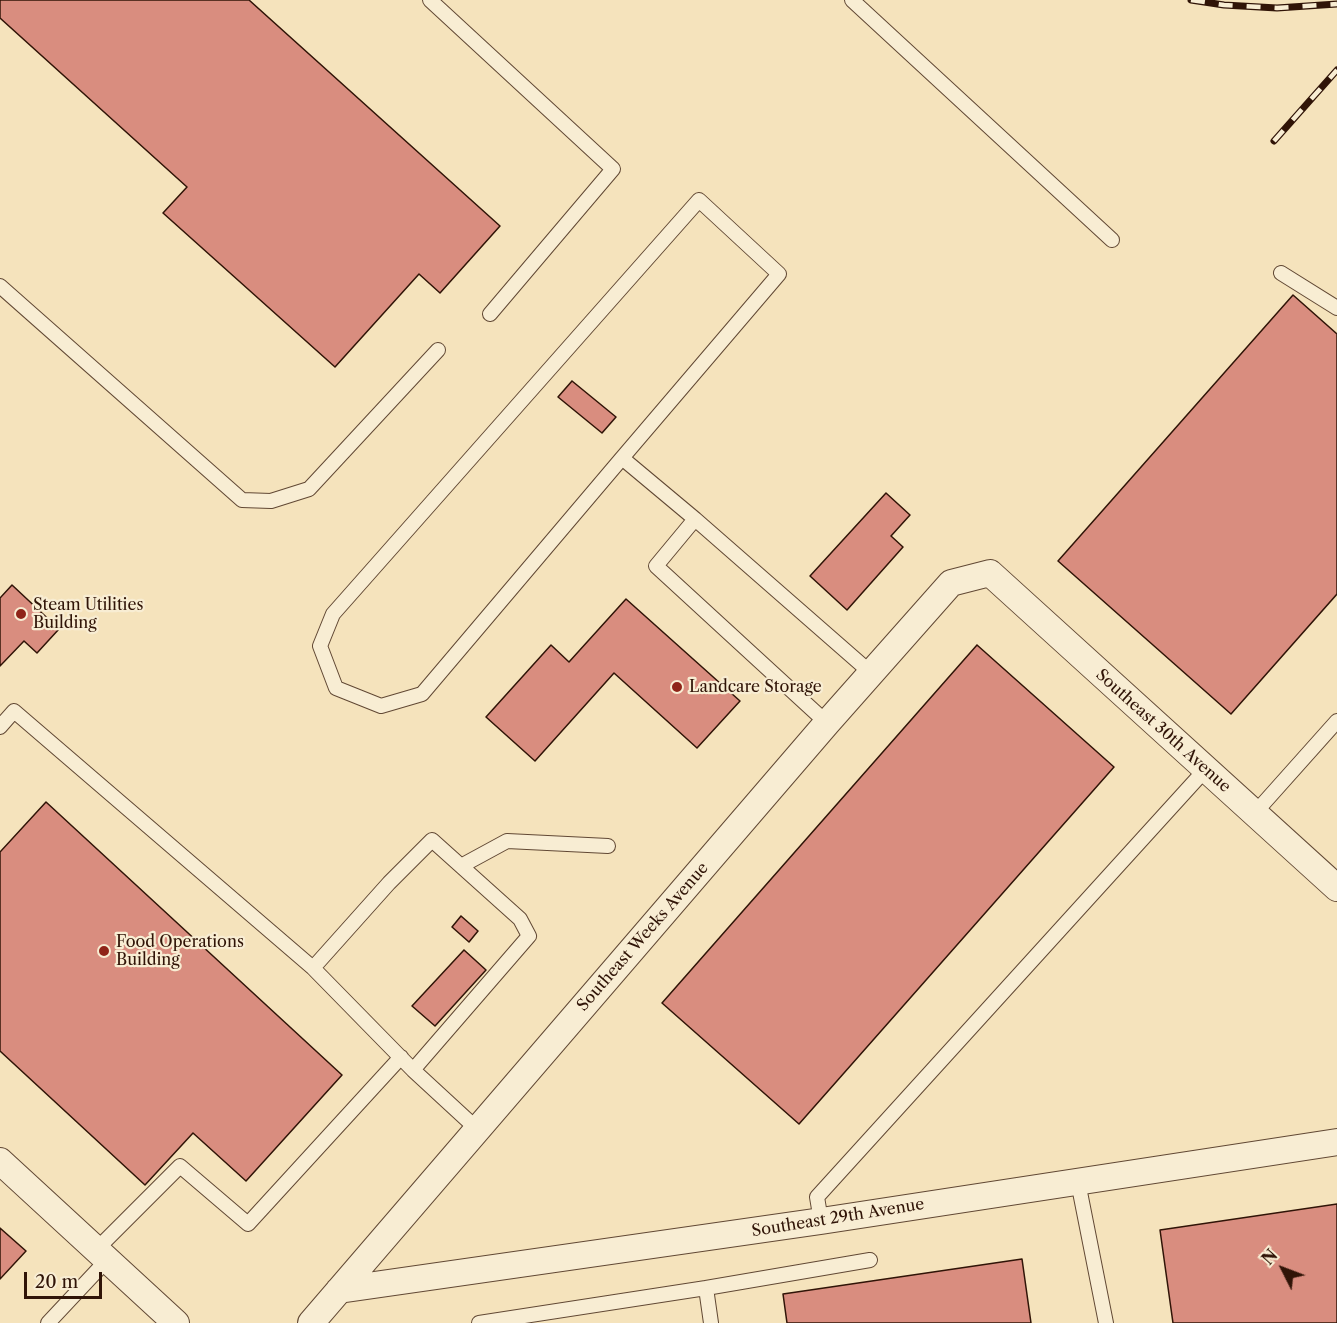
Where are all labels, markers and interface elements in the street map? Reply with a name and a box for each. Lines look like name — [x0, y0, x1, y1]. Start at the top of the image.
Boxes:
place label: Steam Utilities Building — [33, 595, 143, 633]
marker: Steam Utilities Building — [14, 607, 28, 621]
street label: Southeast 30th Avenue — [1092, 665, 1234, 797]
place label: Landcare Storage — [689, 677, 822, 697]
marker: Landcare Storage — [670, 680, 684, 694]
street label: Southeast Weeks Avenue — [573, 859, 713, 1015]
place label: Food Operations Building — [116, 932, 244, 970]
marker: Food Operations Building — [97, 944, 111, 958]
street label: Southeast 29th Avenue — [750, 1195, 926, 1241]
north arrow — [1253, 1239, 1313, 1299]
text: N — [1258, 1245, 1282, 1269]
scale bar — [27, 1260, 105, 1298]
text: 20 m — [35, 1271, 78, 1293]

